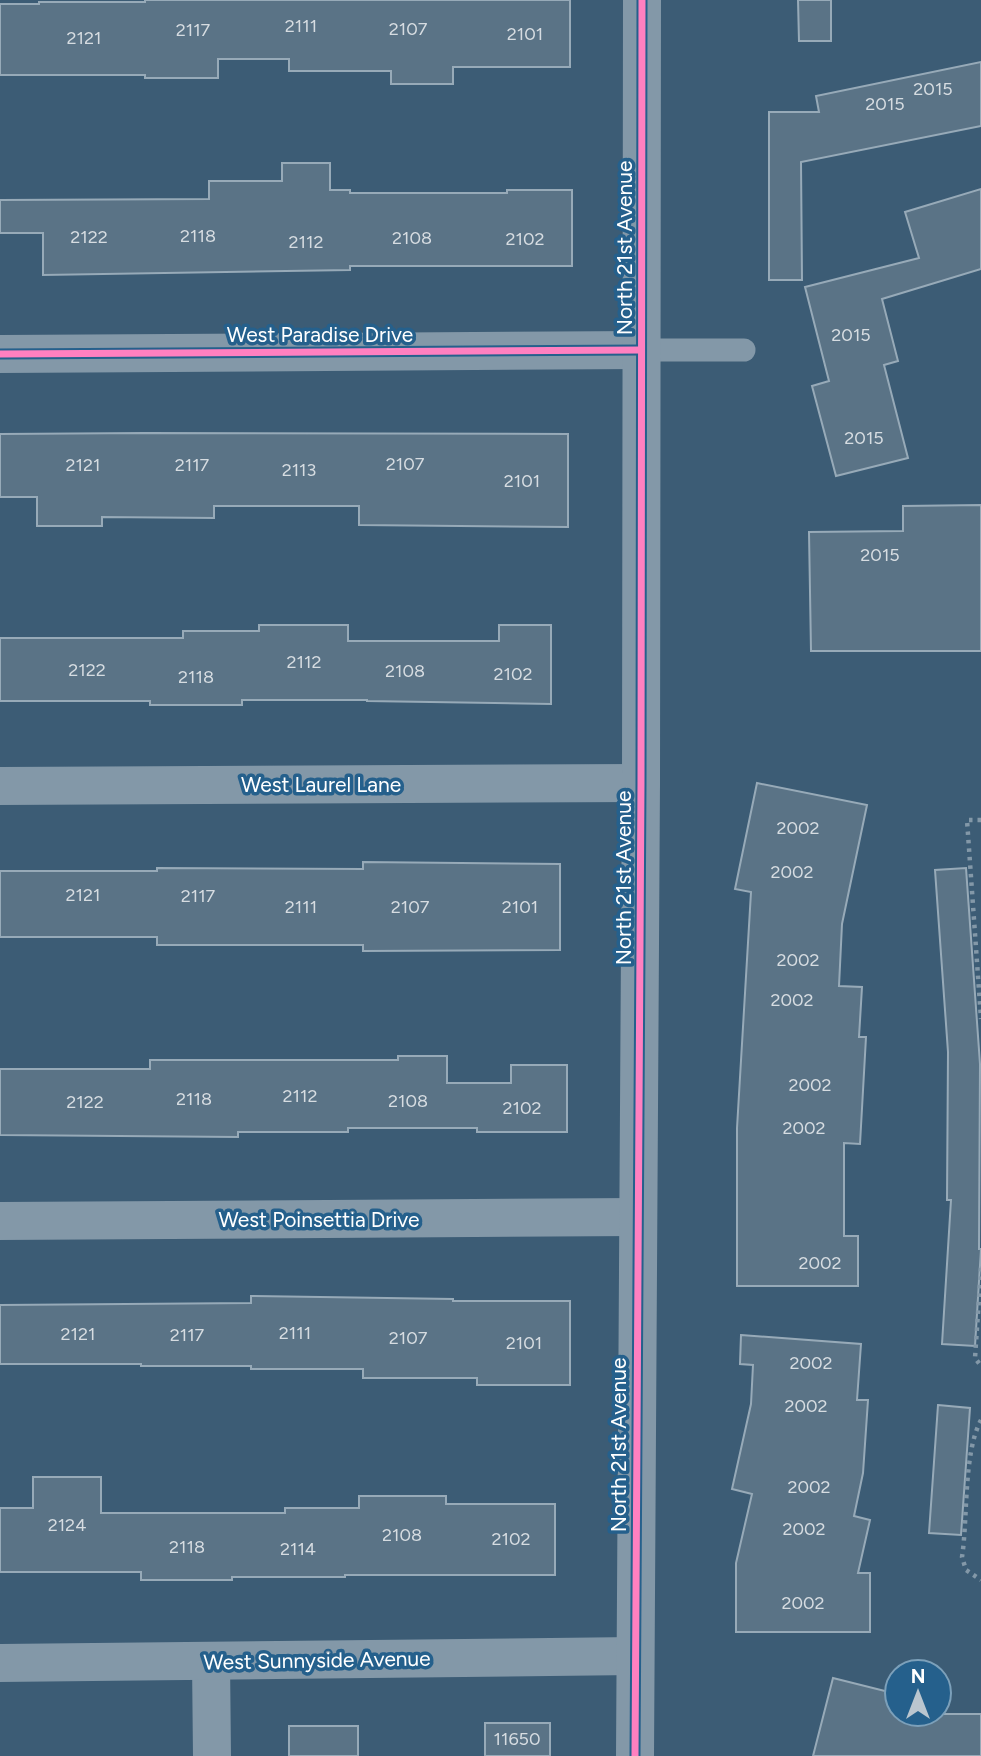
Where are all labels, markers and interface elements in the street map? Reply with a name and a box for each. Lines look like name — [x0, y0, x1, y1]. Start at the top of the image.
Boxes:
house number: 2111 — [285, 15, 317, 37]
house number: 2107 — [389, 18, 428, 40]
house number: 2117 — [176, 19, 211, 41]
house number: 2101 — [507, 23, 543, 45]
house number: 2121 — [67, 27, 102, 49]
house number: 2015 — [913, 78, 953, 100]
house number: 2015 — [865, 93, 905, 115]
street label: North 21st Avenue — [612, 161, 637, 335]
house number: 2118 — [180, 225, 216, 247]
house number: 2122 — [70, 226, 108, 248]
house number: 2108 — [392, 227, 432, 249]
house number: 2102 — [505, 228, 545, 250]
house number: 2112 — [289, 231, 324, 253]
street label: West Paradise Drive — [227, 322, 413, 347]
house number: 2015 — [831, 324, 871, 346]
house number: 2015 — [844, 427, 884, 449]
house number: 2107 — [386, 453, 425, 475]
house number: 2121 — [66, 454, 101, 476]
house number: 2117 — [175, 454, 210, 476]
house number: 2113 — [282, 459, 316, 481]
house number: 2101 — [504, 470, 540, 492]
house number: 2015 — [860, 544, 900, 566]
house number: 2112 — [287, 651, 322, 673]
house number: 2122 — [68, 659, 106, 681]
house number: 2108 — [385, 660, 425, 682]
house number: 2102 — [493, 663, 533, 685]
house number: 2118 — [178, 666, 214, 688]
street label: West Laurel Lane — [241, 772, 401, 797]
street label: North 21st Avenue — [611, 791, 636, 965]
house number: 2002 — [776, 817, 820, 839]
house number: 2002 — [770, 861, 814, 883]
house number: 2121 — [66, 884, 101, 906]
house number: 2117 — [181, 885, 216, 907]
house number: 2111 — [285, 896, 317, 918]
house number: 2107 — [391, 896, 430, 918]
house number: 2101 — [502, 896, 538, 918]
house number: 2002 — [776, 949, 820, 971]
house number: 2002 — [770, 989, 814, 1011]
house number: 2002 — [788, 1074, 832, 1096]
house number: 2112 — [283, 1085, 318, 1107]
house number: 2118 — [176, 1088, 212, 1110]
house number: 2108 — [388, 1090, 428, 1112]
house number: 2122 — [66, 1091, 104, 1113]
house number: 2102 — [502, 1097, 542, 1119]
house number: 2002 — [782, 1117, 826, 1139]
street label: West Poinsettia Drive — [219, 1207, 419, 1232]
house number: 2002 — [798, 1252, 842, 1274]
house number: 2111 — [279, 1322, 311, 1344]
house number: 2121 — [61, 1323, 96, 1345]
house number: 2117 — [170, 1324, 205, 1346]
house number: 2107 — [389, 1327, 428, 1349]
house number: 2101 — [506, 1332, 542, 1354]
house number: 2002 — [789, 1352, 833, 1374]
street label: North 21st Avenue — [606, 1358, 631, 1532]
house number: 2002 — [784, 1395, 828, 1417]
house number: 2002 — [787, 1476, 831, 1498]
house number: 2124 — [48, 1514, 86, 1536]
house number: 2002 — [782, 1518, 826, 1540]
house number: 2108 — [382, 1524, 422, 1546]
house number: 2102 — [491, 1528, 531, 1550]
house number: 2118 — [169, 1536, 205, 1558]
house number: 2114 — [280, 1538, 316, 1560]
house number: 2002 — [781, 1592, 825, 1614]
street label: West Sunnyside Avenue — [203, 1646, 431, 1674]
north arrow — [883, 1658, 953, 1728]
text: N — [911, 1665, 925, 1688]
house number: 11650 — [494, 1728, 540, 1750]

